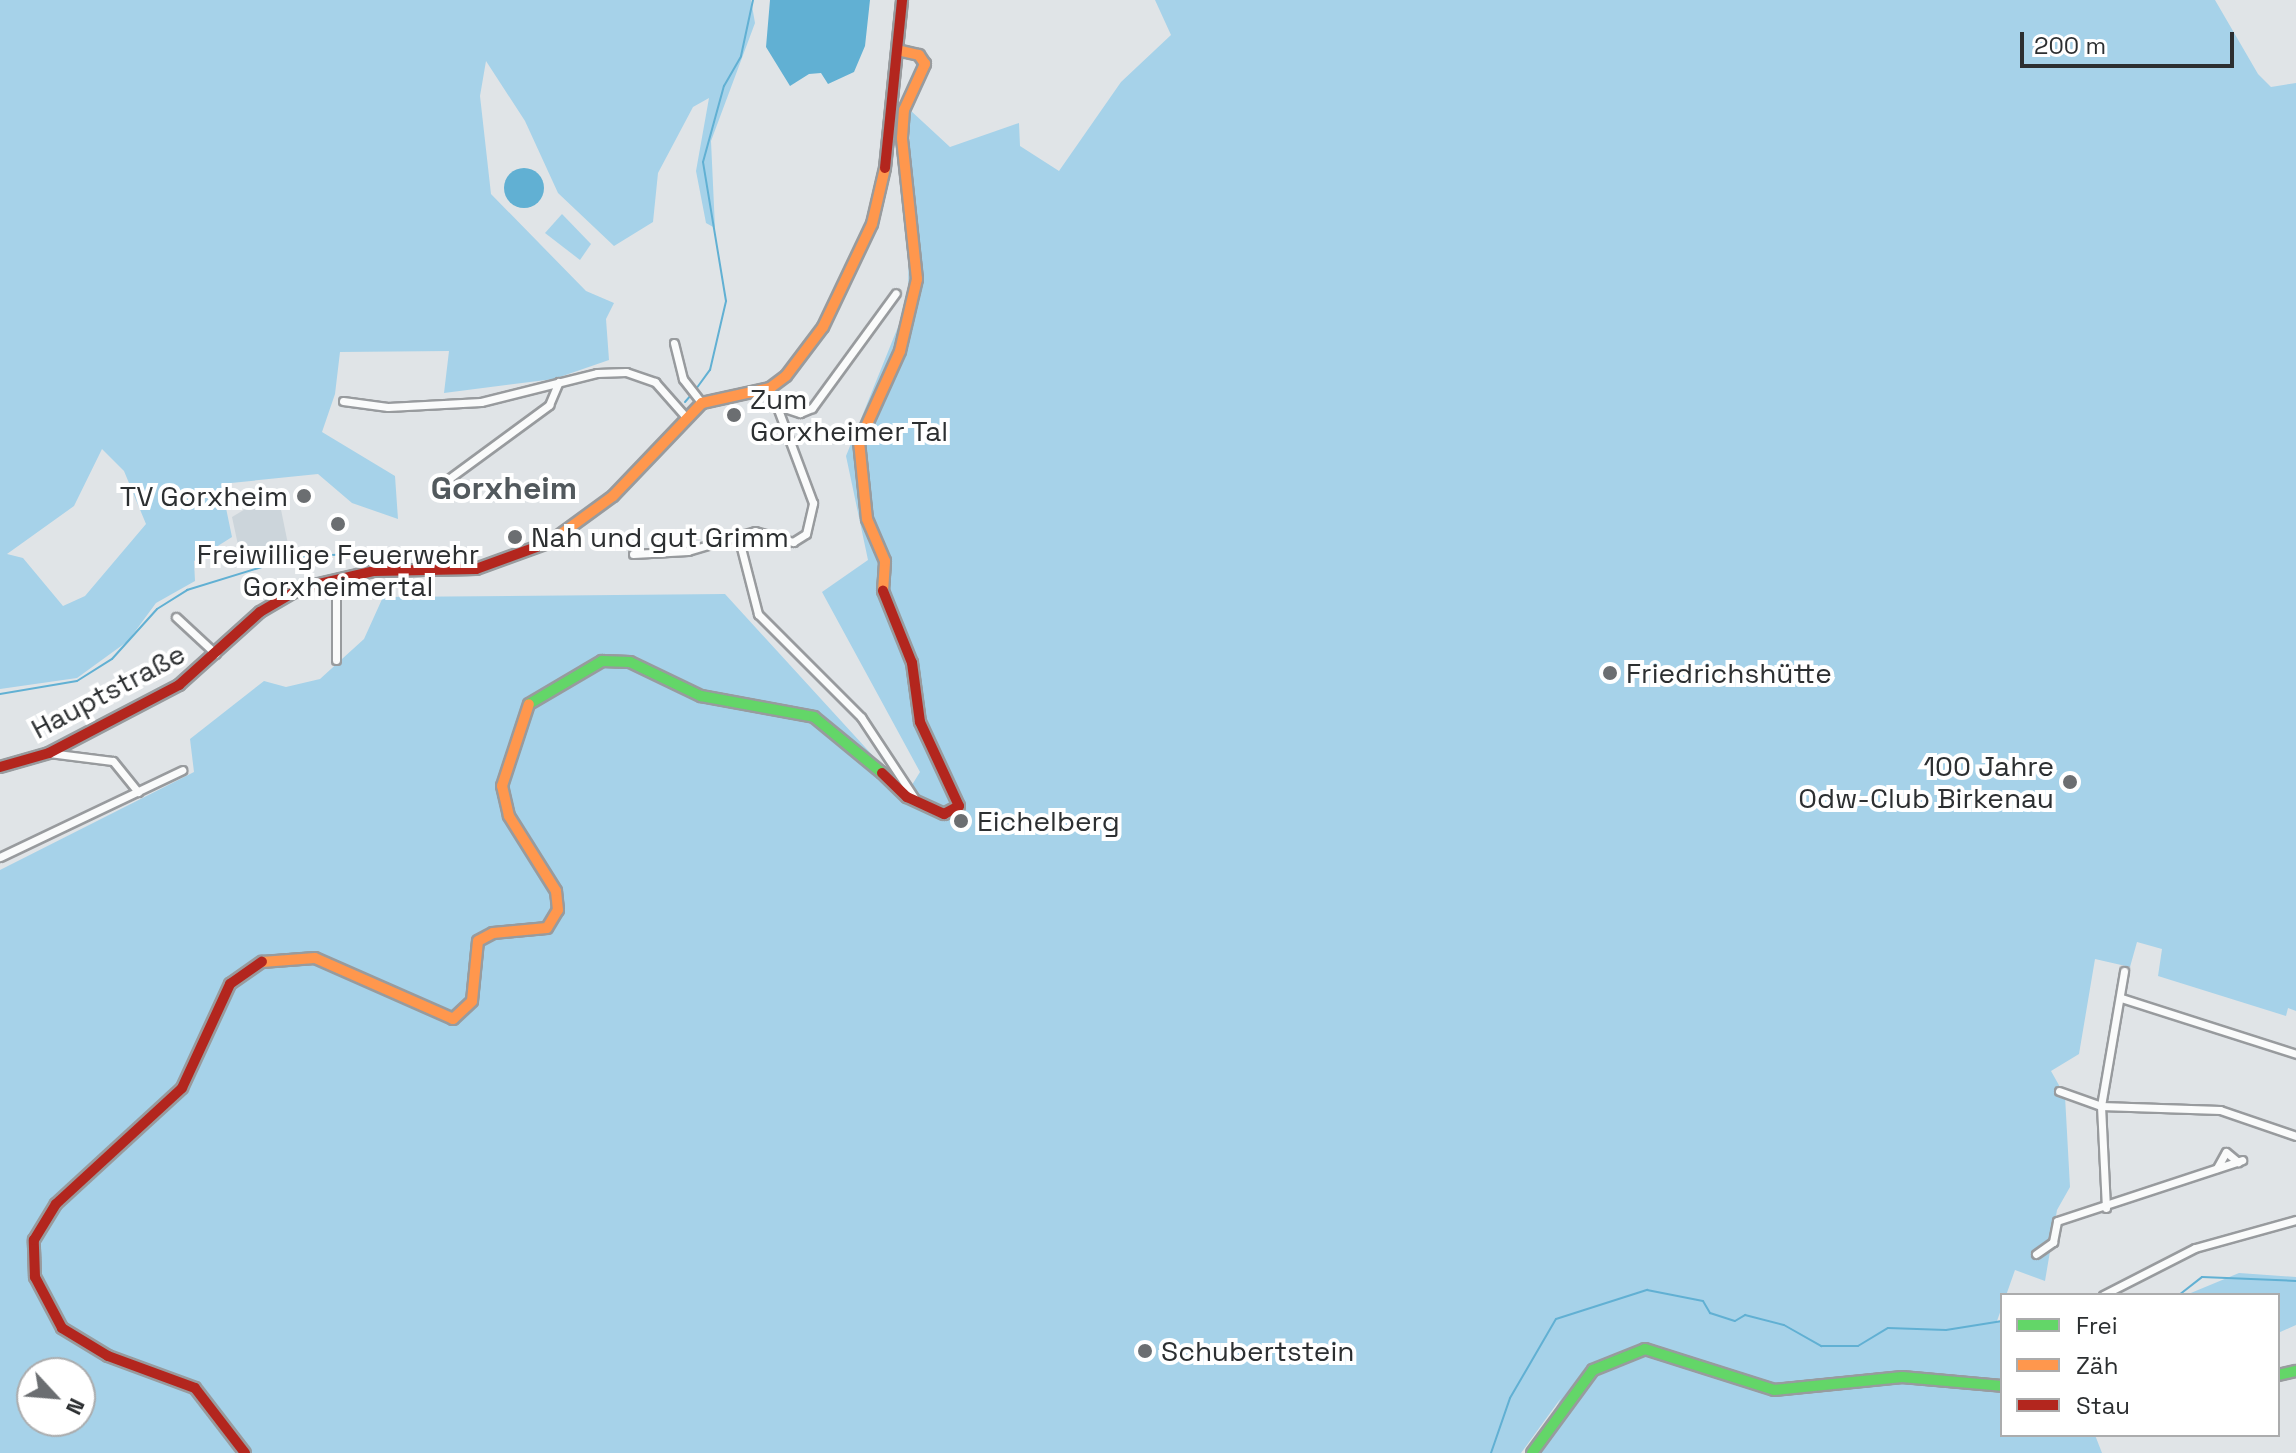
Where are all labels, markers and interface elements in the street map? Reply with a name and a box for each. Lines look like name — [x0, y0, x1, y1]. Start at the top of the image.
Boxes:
scale bar — [2024, 16, 2238, 66]
text: 200 m — [2034, 30, 2106, 61]
place label: Zum Gorxheimer Tal — [750, 382, 949, 448]
marker: Zum Gorxheimer Tal — [725, 406, 743, 424]
district label: Gorxheim — [431, 469, 577, 507]
place label: TV Gorxheim — [119, 479, 288, 513]
marker: TV Gorxheim — [295, 487, 313, 505]
marker: Freiwillige Feuerwehr Gorxheimertal — [329, 515, 347, 533]
place label: Nah und gut Grimm — [531, 520, 789, 554]
marker: Nah und gut Grimm — [506, 528, 524, 546]
place label: Freiwillige Feuerwehr Gorxheimertal — [197, 537, 479, 603]
street label: Hauptstraße — [25, 636, 191, 746]
place label: Friedrichshütte — [1626, 656, 1832, 690]
marker: Friedrichshütte — [1601, 664, 1619, 682]
place label: 100 Jahre Odw-Club Birkenau — [1798, 749, 2054, 815]
marker: 100 Jahre Odw-Club Birkenau — [2061, 773, 2079, 791]
place label: Eichelberg — [977, 804, 1120, 838]
marker: Eichelberg — [952, 812, 970, 830]
legend — [2000, 1293, 2280, 1437]
text: Frei — [2076, 1310, 2118, 1341]
place label: Schubertstein — [1161, 1334, 1354, 1368]
marker: Schubertstein — [1136, 1342, 1154, 1360]
text: Zäh — [2076, 1350, 2118, 1381]
north arrow — [16, 1357, 96, 1437]
text: Stau — [2076, 1390, 2130, 1421]
text: N — [60, 1394, 92, 1419]

